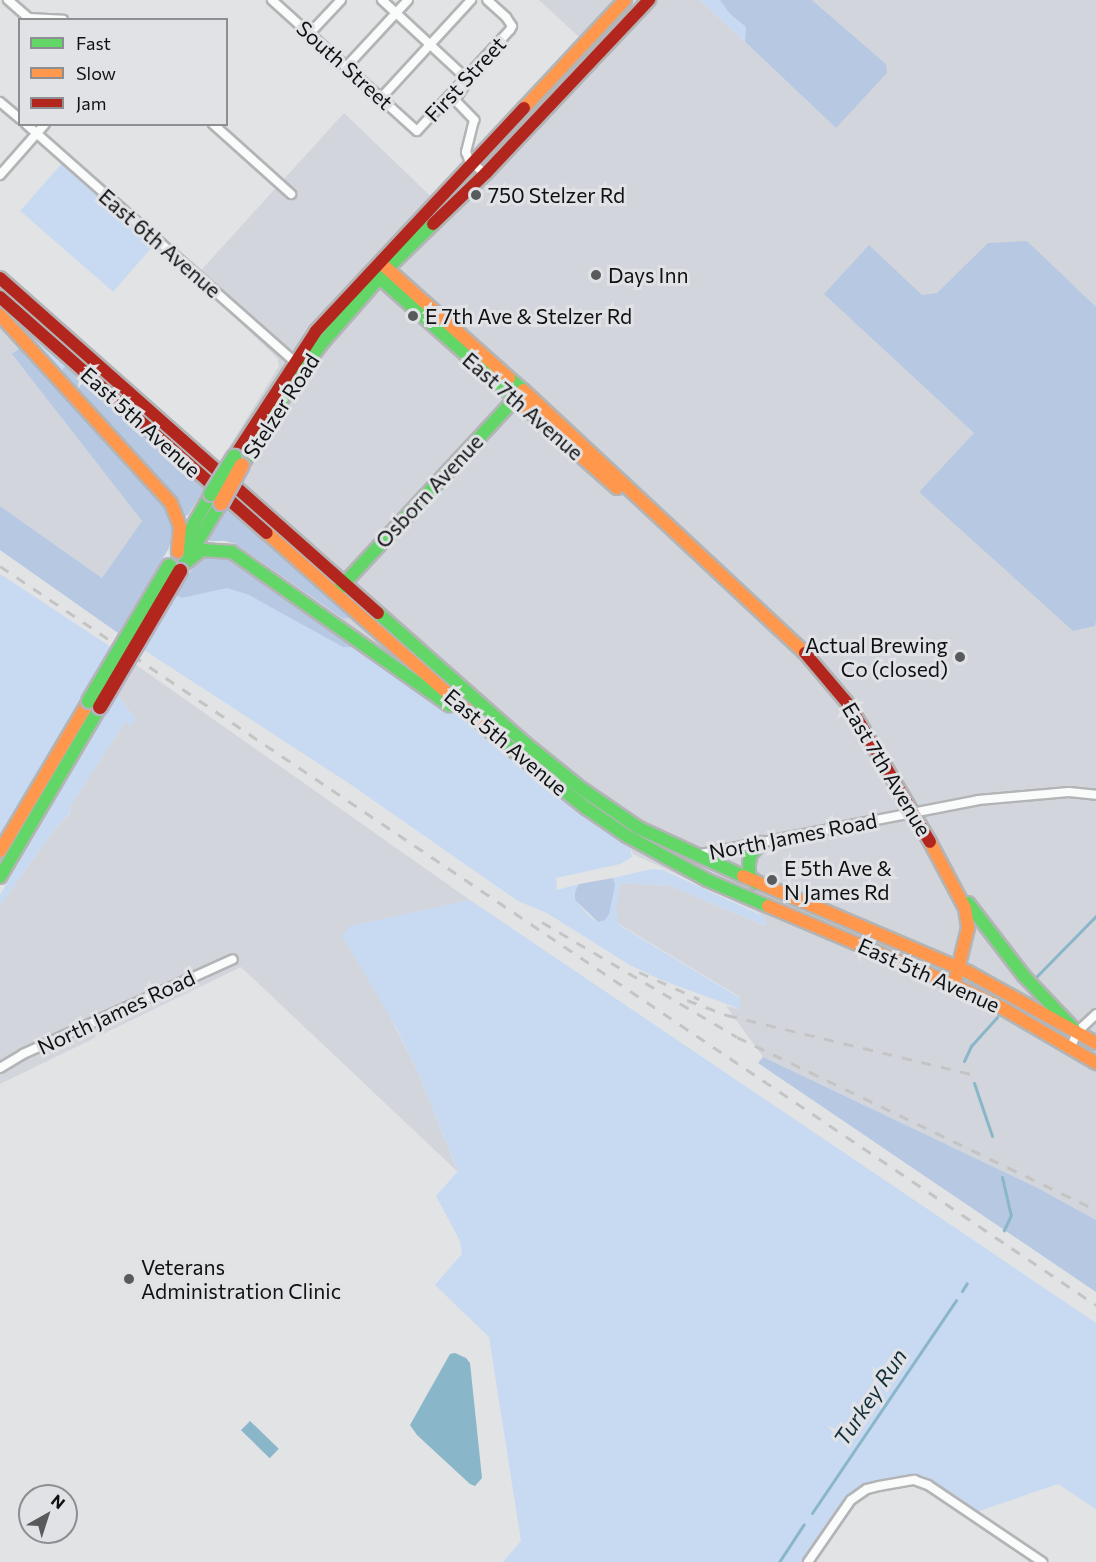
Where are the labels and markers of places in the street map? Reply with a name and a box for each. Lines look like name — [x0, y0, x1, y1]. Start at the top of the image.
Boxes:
place label: 750 Stelzer Rd — [488, 182, 625, 208]
marker: 750 Stelzer Rd — [469, 188, 483, 202]
place label: Days Inn — [608, 262, 688, 288]
marker: Days Inn — [589, 268, 603, 282]
place label: E 7th Ave & Stelzer Rd — [425, 303, 632, 329]
marker: E 7th Ave & Stelzer Rd — [406, 309, 420, 323]
place label: Actual Brewing Co (closed) — [805, 632, 948, 682]
marker: Actual Brewing Co (closed) — [953, 650, 967, 664]
place label: E 5th Ave & N James Rd — [784, 855, 892, 905]
marker: E 5th Ave & N James Rd — [765, 873, 779, 887]
place label: Veterans Administration Clinic — [141, 1254, 341, 1304]
marker: Veterans Administration Clinic — [122, 1272, 136, 1286]

